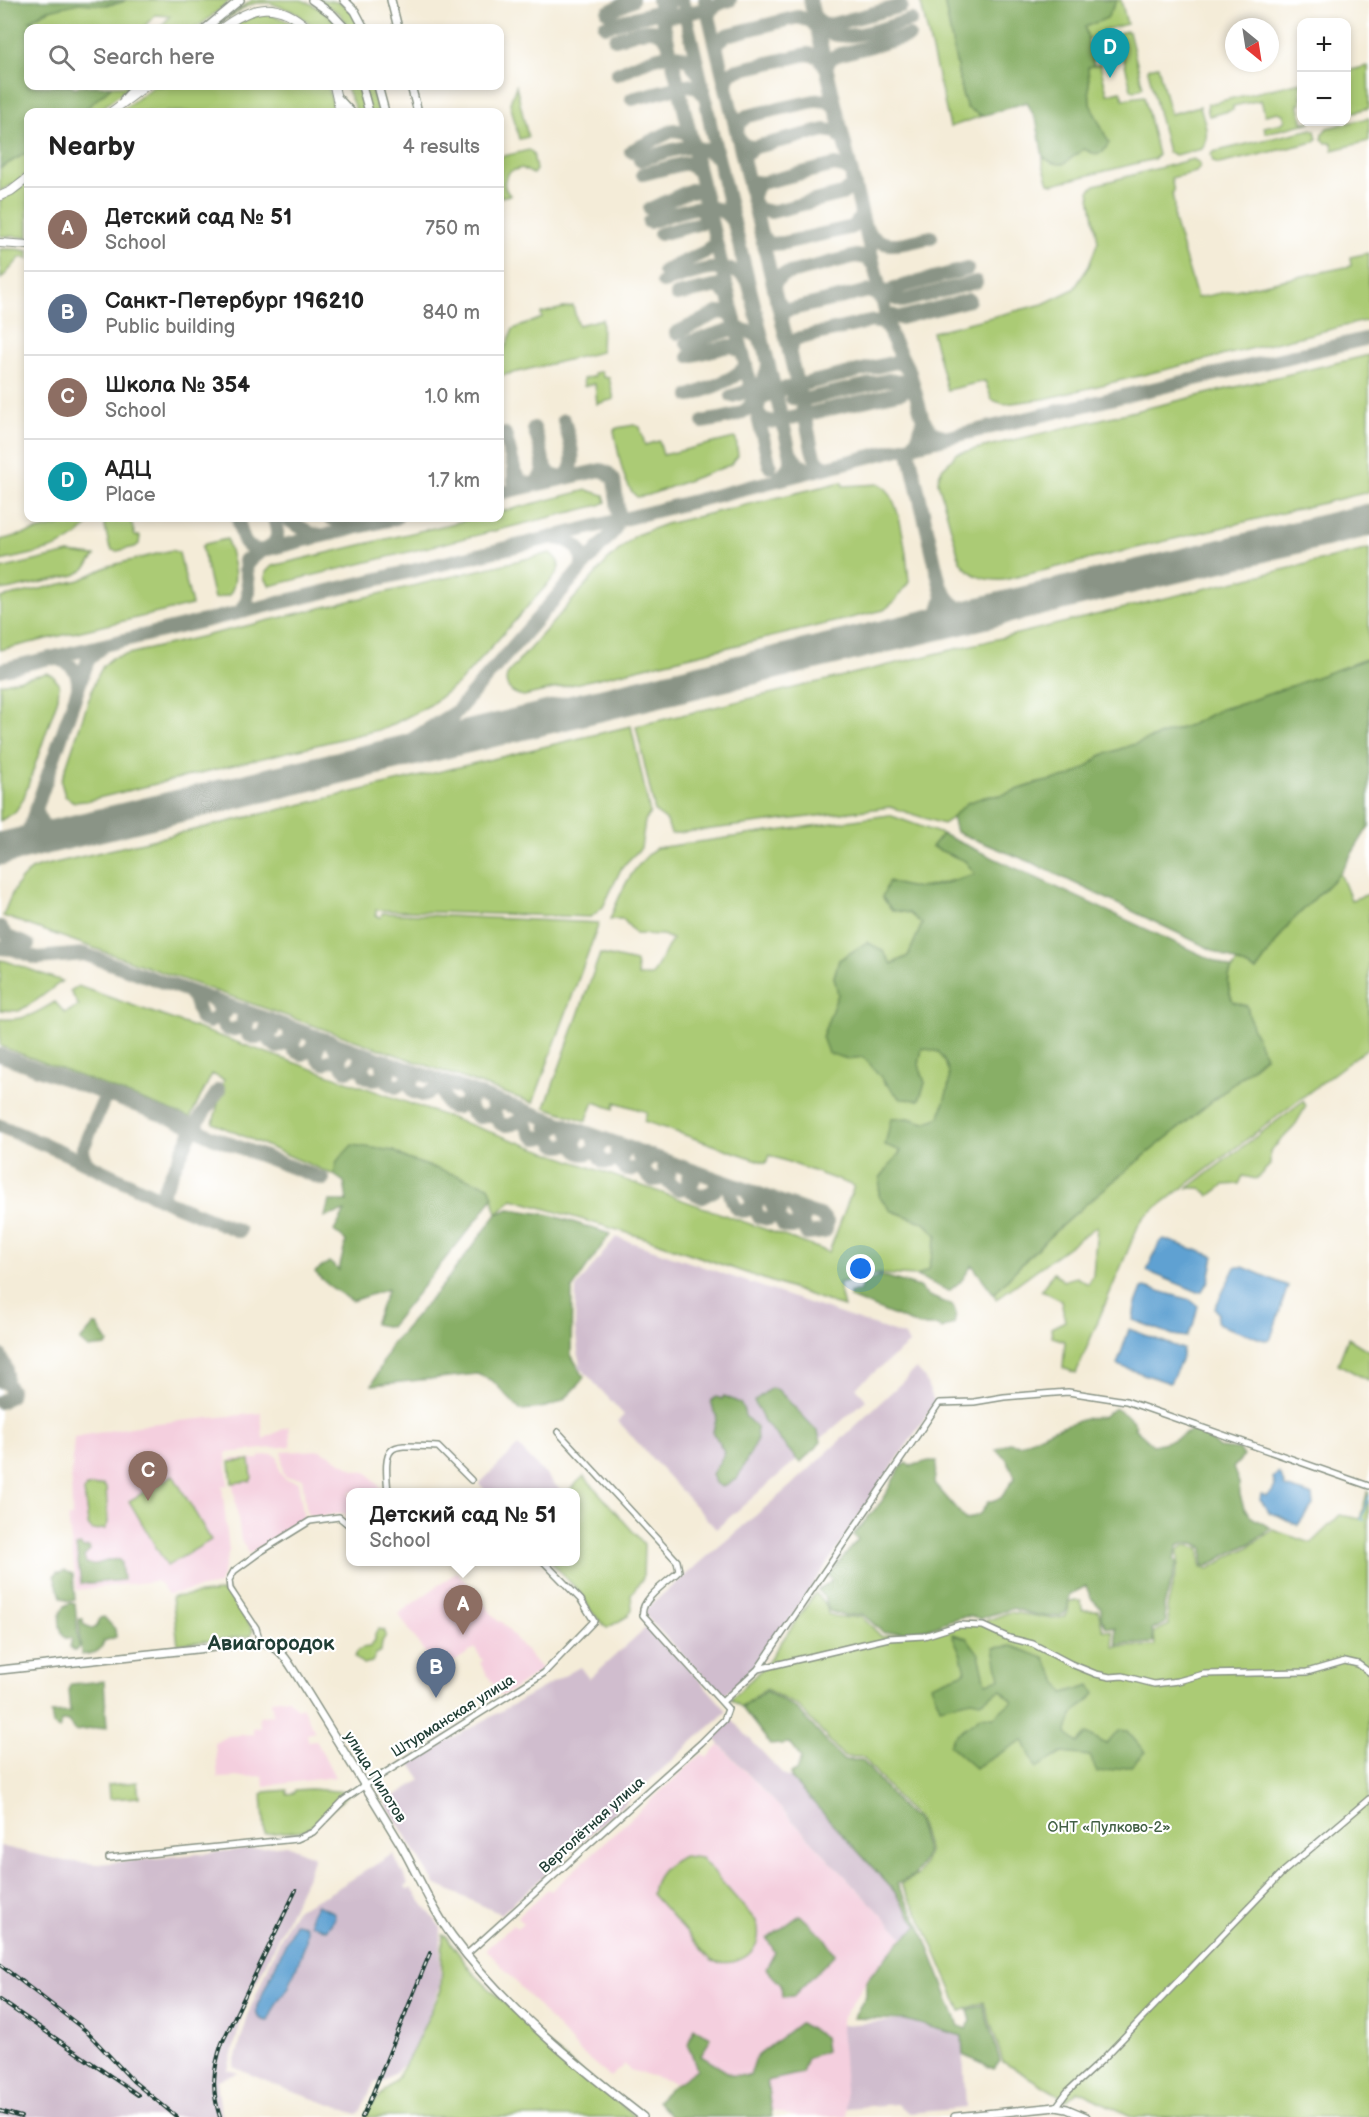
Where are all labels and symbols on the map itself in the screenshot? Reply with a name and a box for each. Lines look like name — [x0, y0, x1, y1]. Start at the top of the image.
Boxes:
north arrow — [1225, 18, 1279, 72]
pin: D — [1090, 28, 1130, 78]
your location — [846, 1254, 875, 1283]
pin: C — [128, 1452, 168, 1501]
pin: A — [444, 1586, 482, 1635]
district label: Авиагородок — [207, 1631, 335, 1656]
pin: B — [416, 1648, 456, 1698]
street label: Штурманская улица — [388, 1670, 518, 1762]
street label: улица Пилотов — [340, 1728, 411, 1826]
street label: Вертолётная улица — [535, 1773, 649, 1877]
park label: ОНТ «Пулково-2» — [1047, 1818, 1171, 1837]

